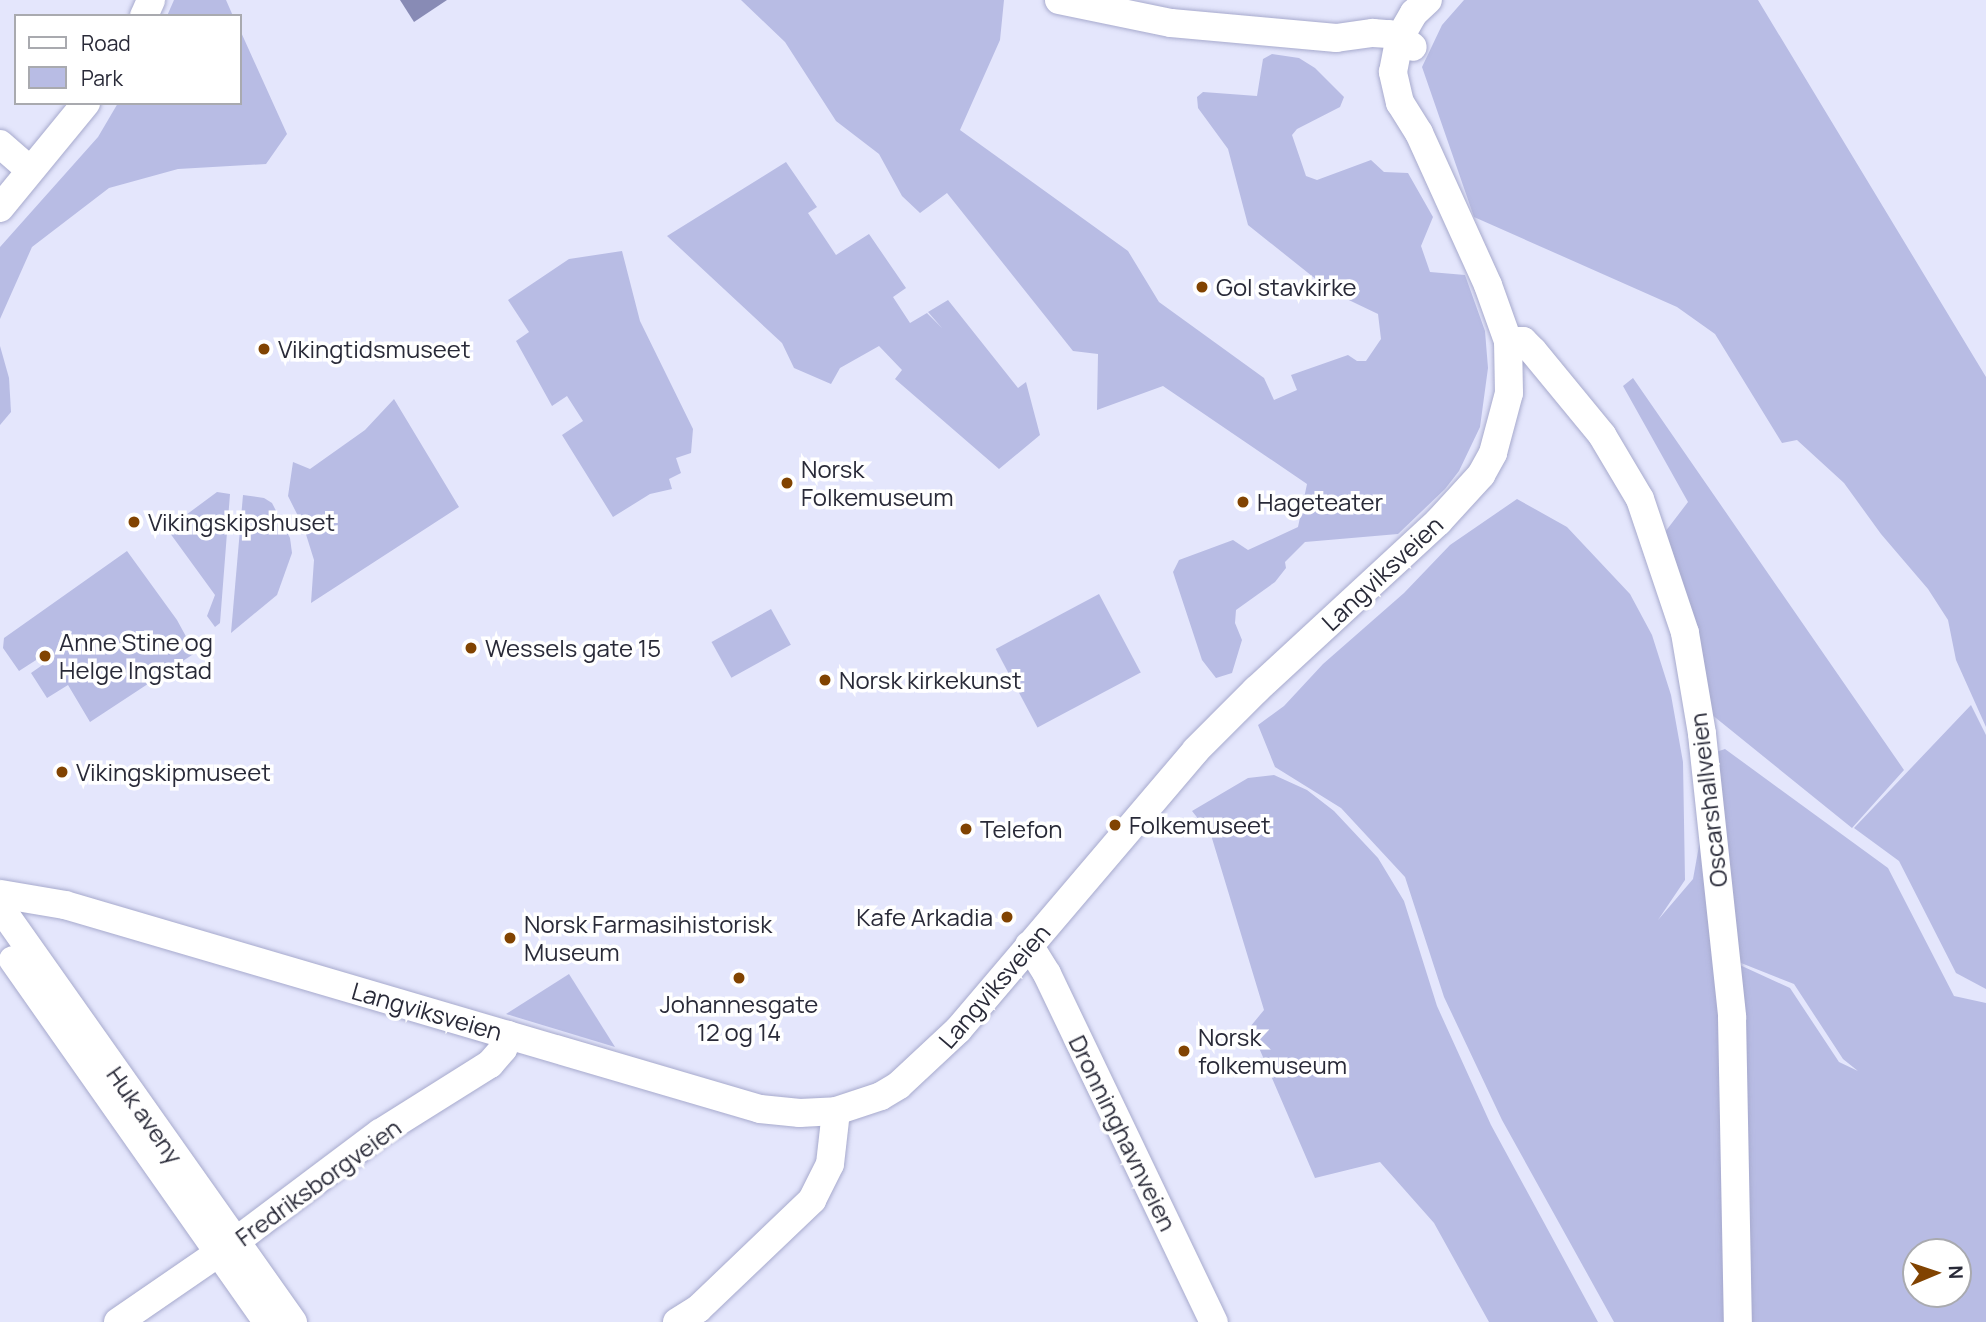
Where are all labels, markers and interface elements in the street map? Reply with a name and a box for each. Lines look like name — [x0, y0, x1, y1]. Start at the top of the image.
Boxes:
legend — [14, 14, 242, 105]
text: Road — [81, 29, 131, 57]
text: Park — [81, 64, 123, 92]
place label: Gol stavkirke — [1216, 273, 1357, 301]
marker: Gol stavkirke — [1194, 279, 1210, 295]
place label: Vikingtidsmuseet — [278, 335, 470, 363]
marker: Vikingtidsmuseet — [256, 341, 272, 357]
place label: Norsk Folkemuseum — [801, 455, 954, 511]
marker: Norsk Folkemuseum — [779, 475, 795, 491]
place label: Hageteater — [1257, 488, 1383, 516]
marker: Hageteater — [1235, 494, 1251, 510]
place label: Vikingskipshuset — [148, 508, 335, 536]
street label: Langviksveien — [1316, 510, 1448, 636]
marker: Vikingskipshuset — [126, 514, 142, 530]
place label: Anne Stine og Helge Ingstad — [59, 628, 213, 684]
place label: Wessels gate 15 — [485, 634, 661, 662]
marker: Wessels gate 15 — [463, 640, 479, 656]
marker: Anne Stine og Helge Ingstad — [37, 648, 53, 664]
place label: Norsk kirkekunst — [839, 666, 1022, 694]
marker: Norsk kirkekunst — [817, 672, 833, 688]
street label: Oscarshallveien — [1683, 711, 1733, 889]
place label: Vikingskipmuseet — [76, 758, 271, 786]
marker: Vikingskipmuseet — [54, 764, 70, 780]
place label: Folkemuseet — [1129, 811, 1271, 839]
place label: Telefon — [980, 815, 1063, 843]
marker: Folkemuseet — [1107, 817, 1123, 833]
marker: Telefon — [958, 821, 974, 837]
place label: Kafe Arkadia — [856, 903, 993, 931]
marker: Kafe Arkadia — [999, 909, 1015, 925]
place label: Norsk Farmasihistorisk Museum — [524, 910, 772, 966]
street label: Langviksveien — [932, 918, 1056, 1054]
marker: Norsk Farmasihistorisk Museum — [502, 930, 518, 946]
marker: Johannesgate 12 og 14 — [731, 970, 747, 986]
street label: Langviksveien — [349, 976, 505, 1046]
place label: Johannesgate 12 og 14 — [660, 990, 818, 1046]
place label: Norsk folkemuseum — [1198, 1023, 1347, 1079]
street label: Dronninghavnveien — [1063, 1030, 1183, 1236]
marker: Norsk folkemuseum — [1176, 1043, 1192, 1059]
street label: Huk aveny — [101, 1061, 189, 1169]
street label: Fredriksborgveien — [230, 1112, 406, 1252]
north arrow — [1902, 1238, 1972, 1308]
text: N — [1943, 1265, 1969, 1280]

